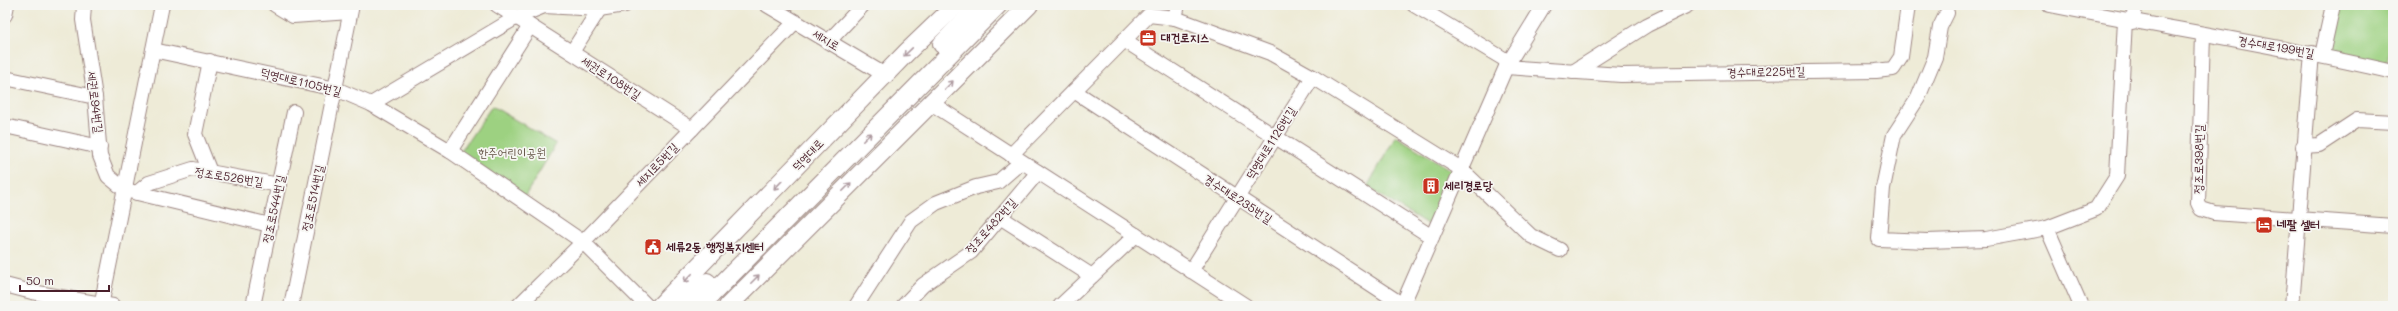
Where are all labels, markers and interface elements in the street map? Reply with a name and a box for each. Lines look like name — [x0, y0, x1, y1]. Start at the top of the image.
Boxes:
street label: 세지로 — [810, 25, 843, 53]
office icon: 대건로지스 — [1138, 28, 1158, 48]
place label: 대건로지스 — [1160, 29, 1209, 45]
street label: 경수대로199번길 — [2237, 31, 2316, 61]
one-way arrow — [903, 47, 913, 56]
street label: 세권로108번길 — [579, 52, 645, 103]
street label: 경수대로225번길 — [1727, 62, 1806, 80]
street label: 덕영대로1105번길 — [259, 63, 344, 99]
street label: 세권로94번길 — [84, 70, 108, 134]
one-way arrow — [944, 80, 954, 90]
street label: 덕영대로1126번길 — [1241, 103, 1299, 182]
street label: 정조로398번길 — [2189, 124, 2207, 194]
one-way arrow — [862, 132, 872, 142]
street label: 덕영대로 — [788, 135, 826, 174]
street label: 세지로5번길 — [631, 139, 681, 190]
park label: 한주어린이공원 — [478, 144, 546, 160]
street label: 정조로526번길 — [194, 163, 265, 189]
street label: 정조로514번길 — [297, 163, 327, 233]
street label: 경수대로235번길 — [1201, 170, 1276, 226]
street label: 정조로544번길 — [258, 173, 288, 244]
building icon: 세리경로당 — [1421, 176, 1441, 196]
place label: 세리경로당 — [1443, 177, 1493, 193]
one-way arrow — [774, 180, 783, 190]
one-way arrow — [842, 182, 852, 192]
street label: 정조로482번길 — [961, 194, 1020, 256]
hotel icon: 네팔 셀터 — [2254, 215, 2274, 235]
place label: 네팔 셀터 — [2276, 216, 2320, 232]
public building icon: 세류2동 행정복지센터 — [643, 237, 663, 257]
place label: 세류2동 행정복지센터 — [665, 238, 764, 254]
scale bar — [20, 267, 109, 293]
text: 50 m — [26, 272, 54, 288]
one-way arrow — [683, 273, 693, 283]
one-way arrow — [750, 274, 760, 283]

